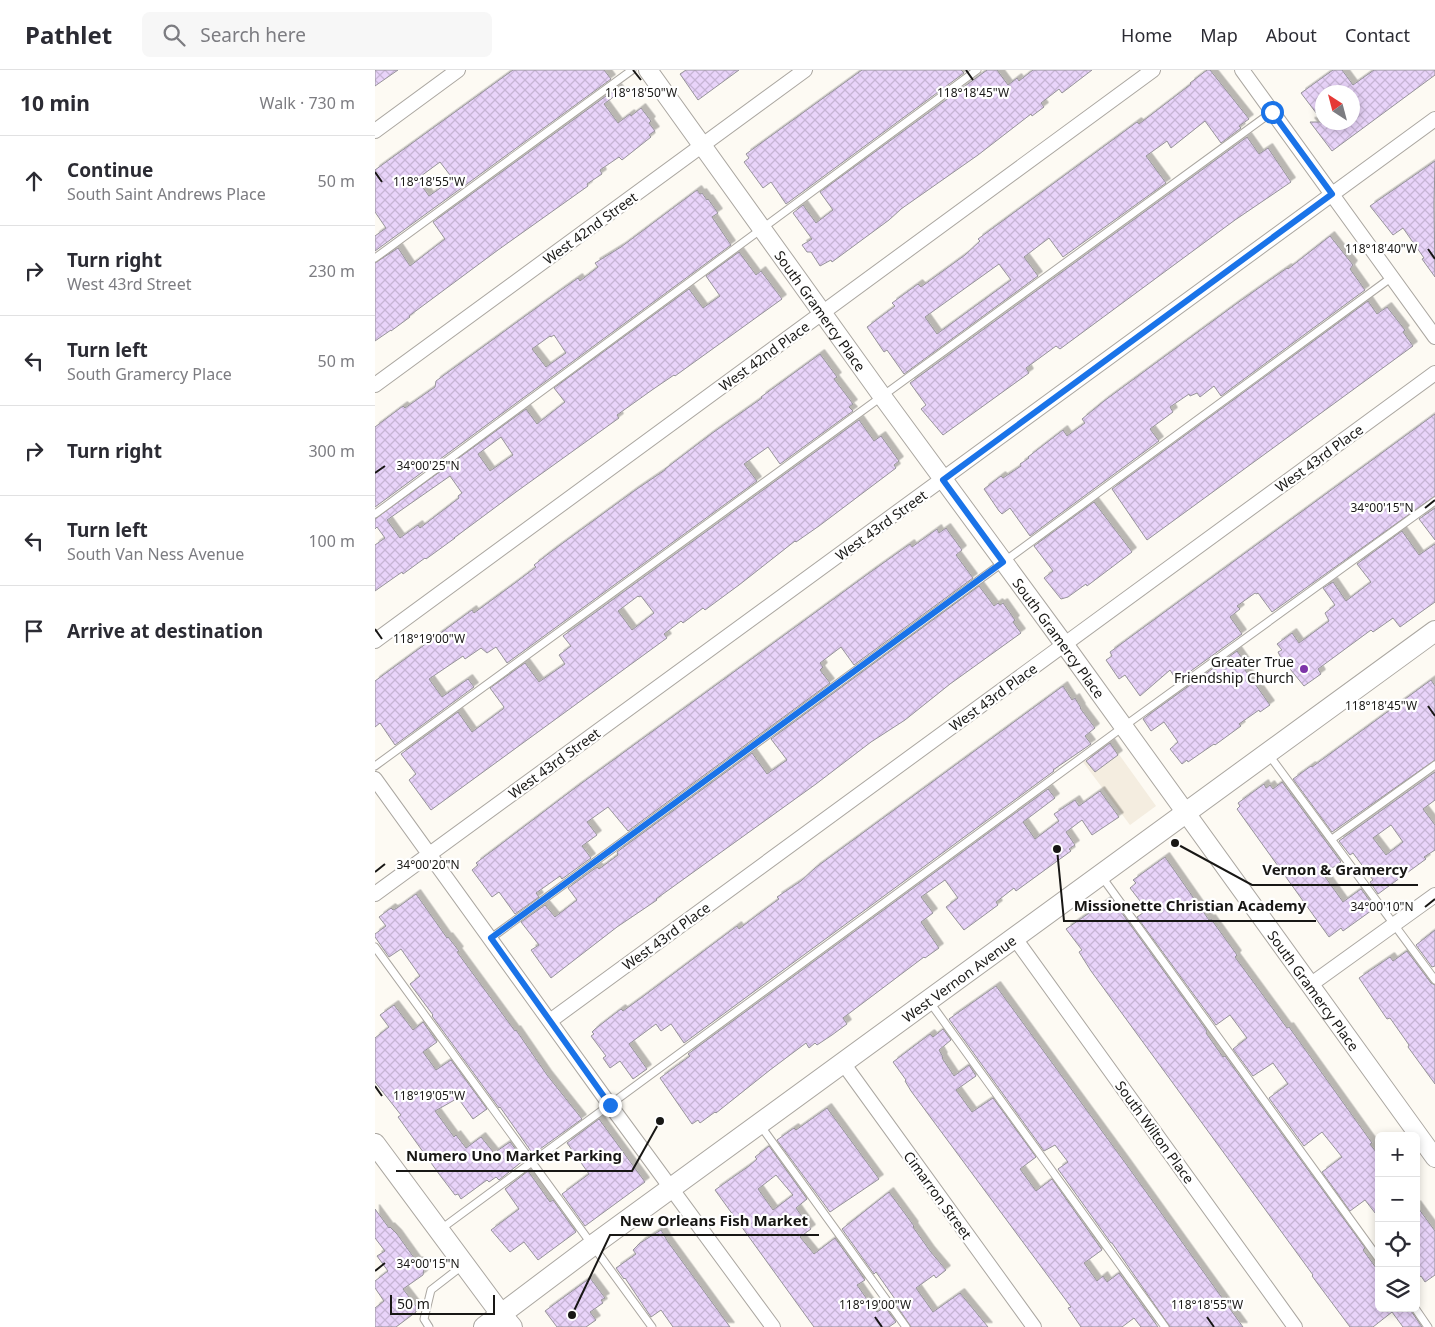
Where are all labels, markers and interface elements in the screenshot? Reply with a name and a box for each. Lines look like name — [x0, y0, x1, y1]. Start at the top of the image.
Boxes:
search box — [142, 12, 492, 57]
text: Pathlet — [25, 18, 112, 51]
icon: search — [160, 21, 188, 49]
text: Search here — [200, 22, 306, 48]
text: Home — [1121, 23, 1172, 47]
text: Map — [1200, 23, 1238, 47]
text: About — [1266, 23, 1317, 47]
text: Contact — [1345, 23, 1410, 47]
text: 118°18'50"W — [605, 84, 677, 101]
text: 118°18'45"W — [937, 84, 1009, 101]
north arrow — [1315, 85, 1360, 130]
text: 10 min — [20, 89, 90, 117]
text: Walk · 730 m — [260, 92, 355, 114]
route start — [1261, 101, 1284, 124]
text: Continue — [67, 157, 153, 183]
icon: ahead — [20, 167, 48, 195]
text: 50 m — [318, 170, 355, 192]
text: 118°18'55"W — [393, 173, 465, 190]
text: South Saint Andrews Place — [67, 183, 266, 205]
street label: West 42nd Street — [539, 187, 641, 269]
text: 118°18'40"W — [1345, 240, 1417, 257]
street label: South Gramercy Place — [771, 246, 870, 375]
text: Turn right — [67, 247, 162, 273]
icon: right — [20, 257, 48, 285]
text: 230 m — [308, 260, 355, 282]
text: West 43rd Street — [67, 273, 191, 295]
street label: West 42nd Place — [715, 317, 813, 395]
text: Turn left — [67, 337, 148, 363]
icon: left — [20, 347, 48, 375]
text: 50 m — [318, 350, 355, 372]
text: South Gramercy Place — [67, 363, 232, 385]
street label: West 43rd Place — [1271, 420, 1367, 496]
icon: right — [20, 437, 48, 465]
text: Turn right — [67, 438, 162, 464]
text: 300 m — [308, 440, 355, 462]
text: 34°00'25"N — [396, 457, 460, 474]
street label: West 43rd Street — [831, 485, 931, 565]
text: 34°00'15"N — [1350, 499, 1414, 516]
text: Turn left — [67, 517, 148, 543]
icon: left — [20, 527, 48, 555]
text: 100 m — [308, 530, 355, 552]
text: South Van Ness Avenue — [67, 543, 244, 565]
street label: South Gramercy Place — [1009, 574, 1109, 702]
icon: arrive — [20, 617, 48, 645]
text: Arrive at destination — [67, 618, 263, 644]
text: 118°19'00"W — [393, 630, 465, 647]
place label: Greater True Friendship Church — [1174, 652, 1294, 687]
street label: West 43rd Place — [945, 659, 1041, 735]
marker: Greater True Friendship Church — [1298, 663, 1310, 675]
text: 118°18'45"W — [1345, 697, 1417, 714]
street label: West 43rd Street — [504, 723, 604, 803]
callout: Vernon & Gramercy — [1252, 855, 1418, 885]
text: 34°00'20"N — [396, 856, 460, 873]
text: Vernon & Gramercy — [1262, 859, 1408, 879]
callout: Missionette Christian Academy — [1064, 891, 1316, 921]
text: Missionette Christian Academy — [1074, 895, 1307, 915]
street label: West 43rd Place — [618, 898, 714, 974]
text: 34°00'10"N — [1350, 898, 1414, 915]
street label: South Gramercy Place — [1264, 926, 1364, 1054]
street label: West Vernon Avenue — [898, 930, 1020, 1026]
street label: South Wilton Place — [1111, 1077, 1199, 1187]
text: 118°19'05"W — [393, 1087, 465, 1104]
route end — [599, 1094, 622, 1117]
map controls — [1375, 1132, 1420, 1312]
button: + — [1375, 1132, 1420, 1177]
callout: Numero Uno Market Parking — [396, 1141, 632, 1171]
text: Numero Uno Market Parking — [406, 1145, 622, 1165]
street label: Cimarron Street — [900, 1147, 976, 1243]
button: − — [1375, 1177, 1420, 1222]
callout: New Orleans Fish Market — [610, 1205, 819, 1235]
text: New Orleans Fish Market — [620, 1210, 809, 1230]
button: locate — [1375, 1222, 1420, 1267]
text: 34°00'15"N — [396, 1255, 460, 1272]
button: layers — [1375, 1267, 1420, 1312]
scale bar — [390, 1292, 495, 1315]
text: 50 m — [397, 1294, 430, 1313]
text: 118°19'00"W — [839, 1296, 911, 1313]
text: 118°18'55"W — [1171, 1296, 1243, 1313]

